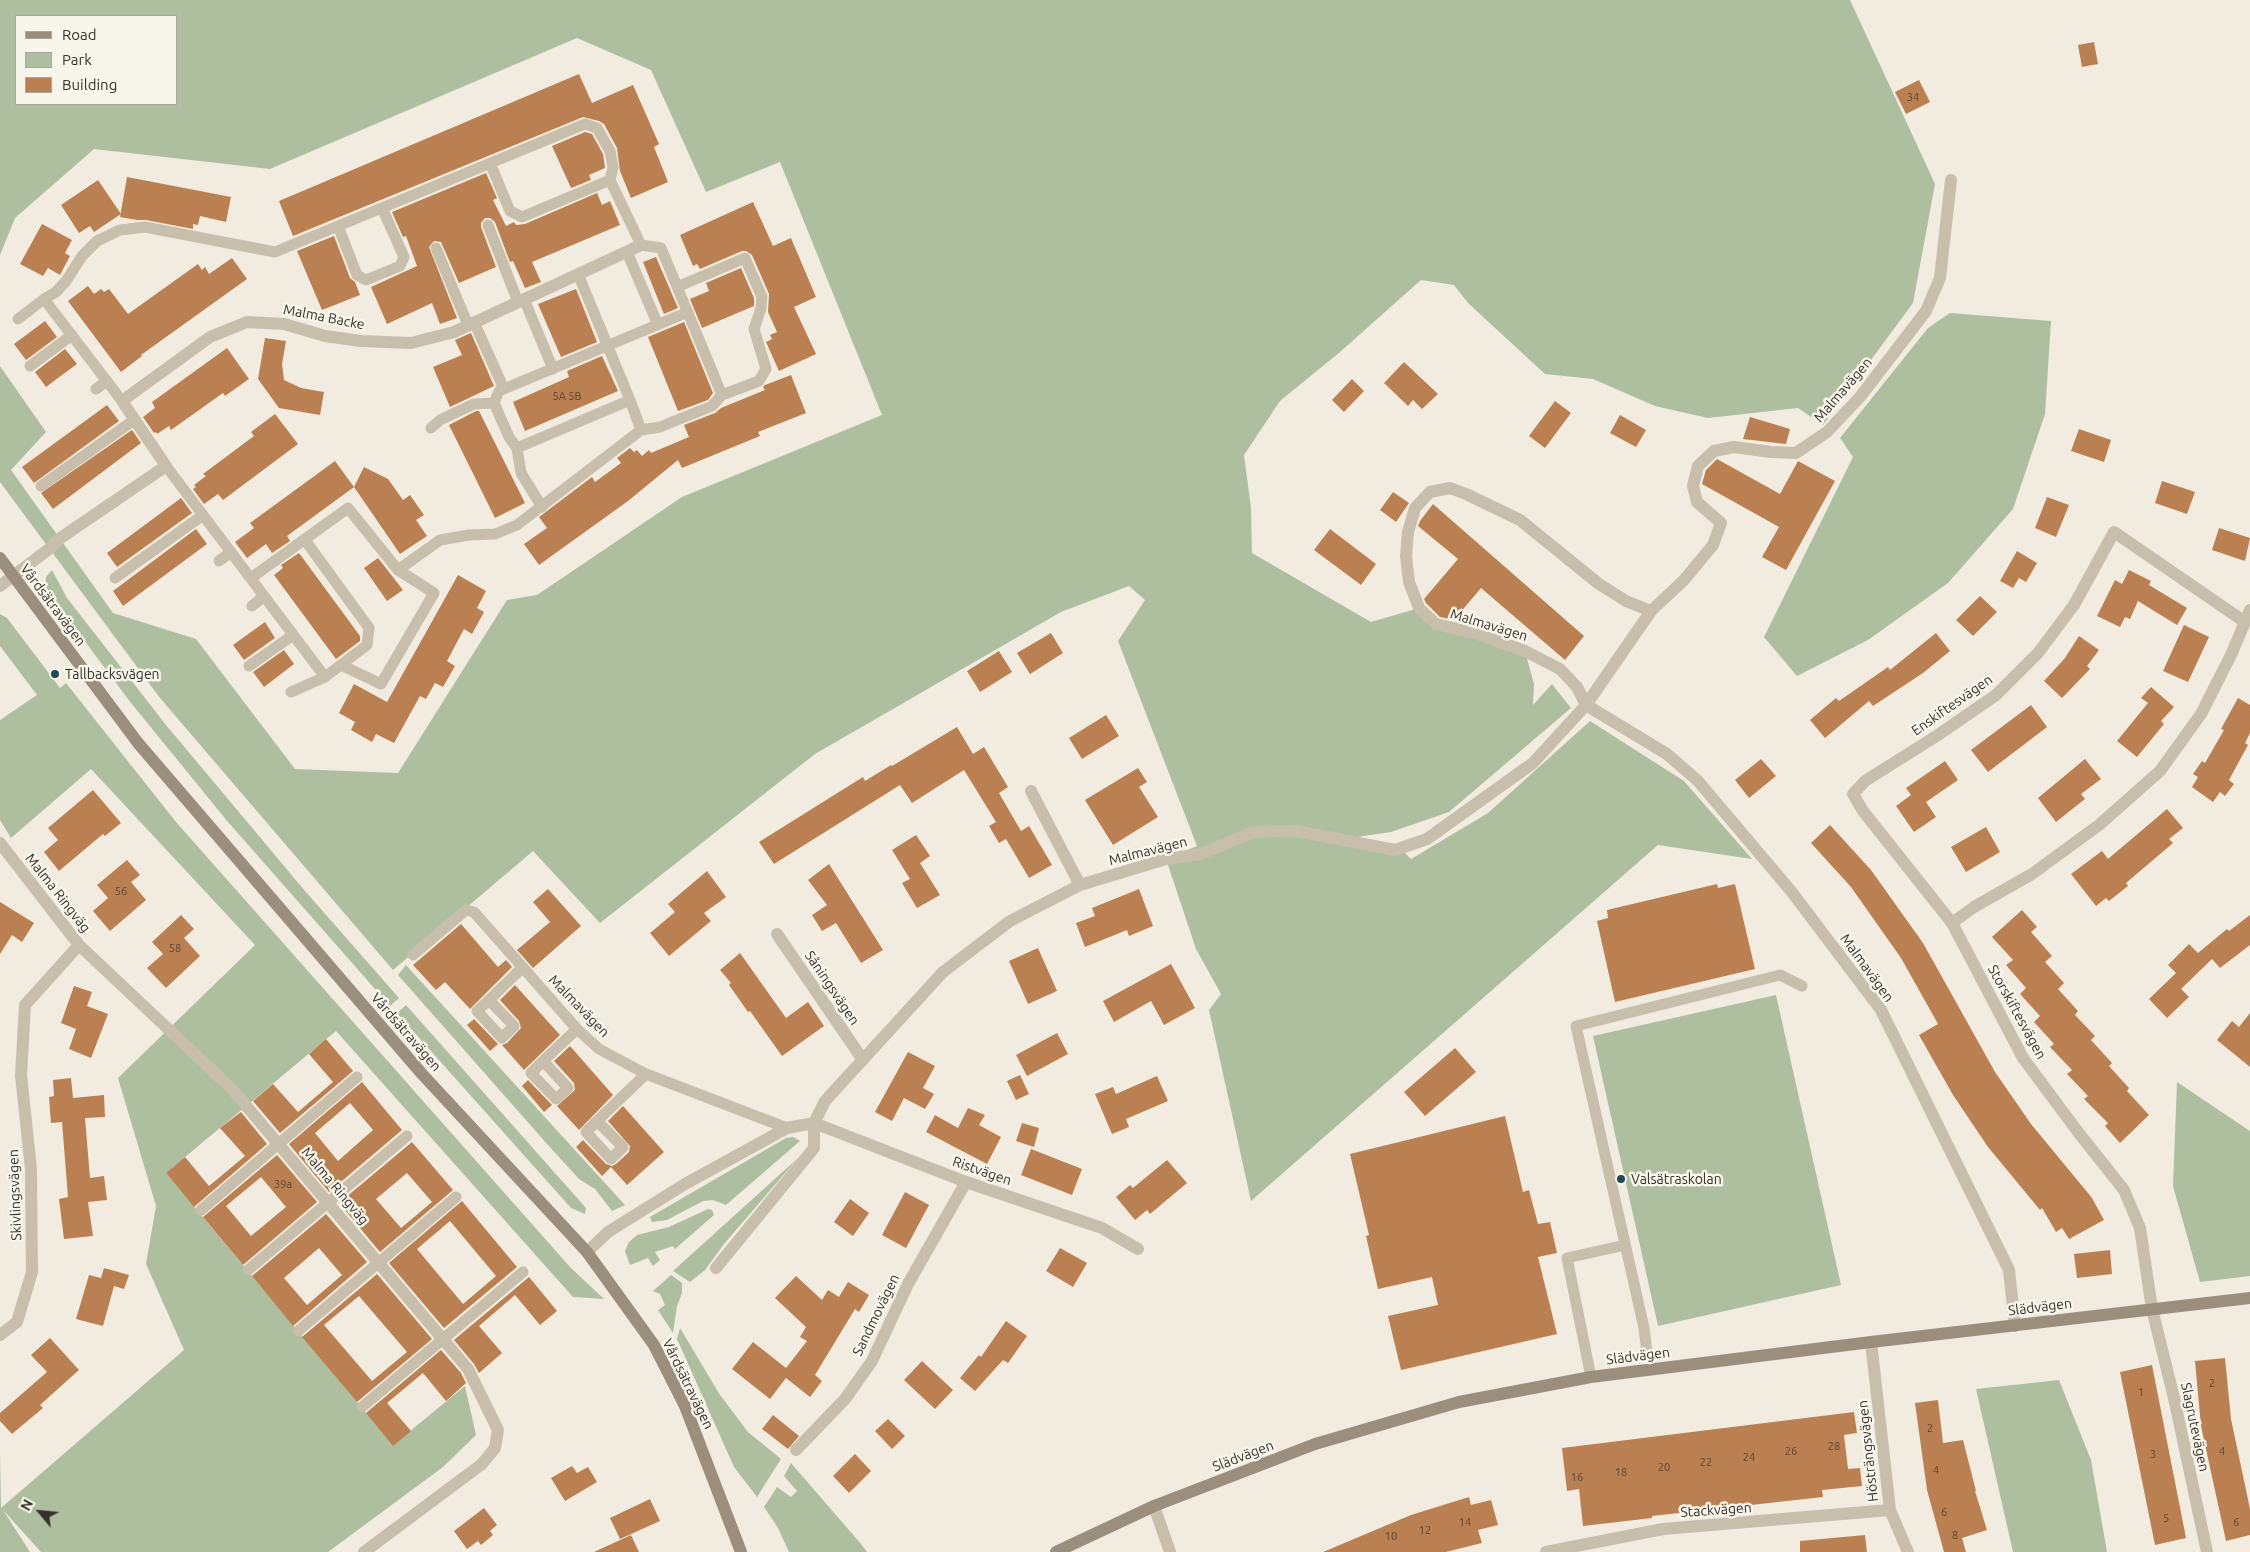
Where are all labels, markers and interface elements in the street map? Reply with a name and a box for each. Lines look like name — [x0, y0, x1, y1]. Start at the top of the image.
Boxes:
legend — [15, 15, 178, 105]
text: Road — [62, 26, 97, 43]
text: Park — [62, 51, 92, 68]
text: Building — [62, 76, 117, 93]
house number: 34 — [1907, 90, 1919, 104]
street label: Malma Backe — [282, 301, 366, 333]
street label: Malmavägen — [1810, 354, 1876, 426]
house number: 5A 5B — [552, 389, 582, 403]
street label: Vårdsätravägen — [17, 561, 89, 649]
street label: Malmavägen — [1448, 605, 1530, 645]
place label: Tallbacksvägen — [65, 666, 160, 682]
marker: Tallbacksvägen — [49, 668, 61, 680]
street label: Enskiftesvägen — [1908, 671, 1996, 739]
street label: Malmavägen — [1107, 833, 1189, 869]
street label: Malma Ringväg — [22, 850, 94, 936]
house number: 56 — [115, 884, 127, 898]
street label: Malmavägen — [1837, 931, 1897, 1005]
house number: 58 — [169, 941, 181, 955]
street label: Såningsvägen — [801, 948, 863, 1028]
street label: Storskiftesvägen — [1984, 962, 2050, 1062]
street label: Malmavägen — [545, 971, 613, 1041]
street label: Vårdsätravägen — [367, 989, 445, 1075]
street label: Malma Ringväg — [298, 1144, 372, 1228]
street label: Skivlingsvägen — [5, 1149, 25, 1241]
street label: Ristvägen — [950, 1153, 1014, 1189]
place label: Valsätraskolan — [1631, 1171, 1722, 1187]
marker: Valsätraskolan — [1615, 1173, 1627, 1185]
house number: 39a — [274, 1177, 292, 1191]
street label: Sandmovägen — [849, 1271, 903, 1359]
street label: Slädvägen — [2007, 1295, 2073, 1319]
street label: Vårdsätravägen — [659, 1336, 717, 1432]
street label: Slädvägen — [1605, 1344, 1671, 1368]
house number: 2 — [2209, 1376, 2215, 1390]
street label: Slagrutevägen — [2177, 1381, 2213, 1473]
house number: 1 — [2138, 1385, 2144, 1399]
street label: Hösträngsvägen — [1854, 1399, 1882, 1503]
house number: 2 — [1927, 1421, 1933, 1435]
street label: Slädvägen — [1210, 1437, 1276, 1475]
house number: 28 — [1828, 1439, 1840, 1453]
house number: 26 — [1785, 1444, 1797, 1458]
house number: 4 — [2219, 1444, 2225, 1458]
house number: 3 — [2150, 1447, 2156, 1461]
house number: 24 — [1743, 1450, 1755, 1464]
house number: 22 — [1700, 1455, 1712, 1469]
house number: 20 — [1658, 1460, 1670, 1474]
house number: 4 — [1933, 1463, 1939, 1477]
house number: 18 — [1615, 1465, 1627, 1479]
house number: 16 — [1571, 1470, 1583, 1484]
north arrow — [15, 1487, 65, 1537]
text: N — [17, 1497, 36, 1513]
street label: Stackvägen — [1680, 1499, 1752, 1521]
house number: 6 — [1941, 1505, 1947, 1519]
house number: 5 — [2163, 1511, 2169, 1525]
house number: 14 — [1459, 1515, 1471, 1529]
house number: 6 — [2233, 1515, 2239, 1529]
house number: 12 — [1419, 1523, 1431, 1537]
house number: 8 — [1952, 1528, 1958, 1542]
house number: 10 — [1385, 1529, 1397, 1543]

